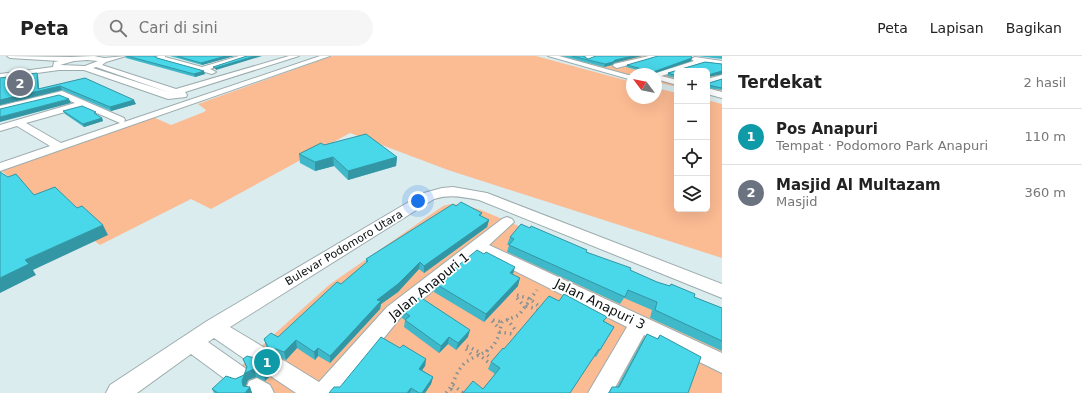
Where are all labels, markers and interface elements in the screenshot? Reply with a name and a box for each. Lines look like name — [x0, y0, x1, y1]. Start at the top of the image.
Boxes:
search box — [93, 10, 373, 46]
text: Peta — [20, 17, 69, 39]
icon: search — [107, 17, 129, 39]
text: Cari di sini — [139, 19, 218, 37]
text: Peta — [877, 20, 908, 36]
text: Lapisan — [930, 20, 984, 36]
text: Bagikan — [1006, 20, 1062, 36]
pin: 2 — [7, 68, 33, 98]
north arrow — [626, 68, 662, 104]
map controls — [674, 68, 710, 212]
button: + — [674, 68, 710, 104]
text: Terdekat — [738, 72, 822, 92]
text: 2 hasil — [1023, 75, 1066, 90]
button: − — [674, 104, 710, 140]
text: Pos Anapuri — [776, 120, 878, 138]
text: 1 — [746, 129, 756, 144]
text: 110 m — [1024, 129, 1066, 144]
text: Tempat · Podomoro Park Anapuri — [776, 138, 988, 153]
button: locate — [674, 140, 710, 176]
button: layers — [674, 176, 710, 212]
text: Masjid Al Multazam — [776, 176, 941, 194]
text: 2 — [746, 185, 756, 200]
text: 360 m — [1024, 185, 1066, 200]
your location — [408, 191, 428, 211]
text: Masjid — [776, 194, 817, 209]
street label: Bulevar Podomoro Utara — [283, 208, 405, 288]
street label: Jalan Anapuri 1 — [385, 249, 472, 324]
street label: Jalan Anapuri 3 — [551, 275, 648, 332]
pin: 1 — [254, 347, 280, 377]

